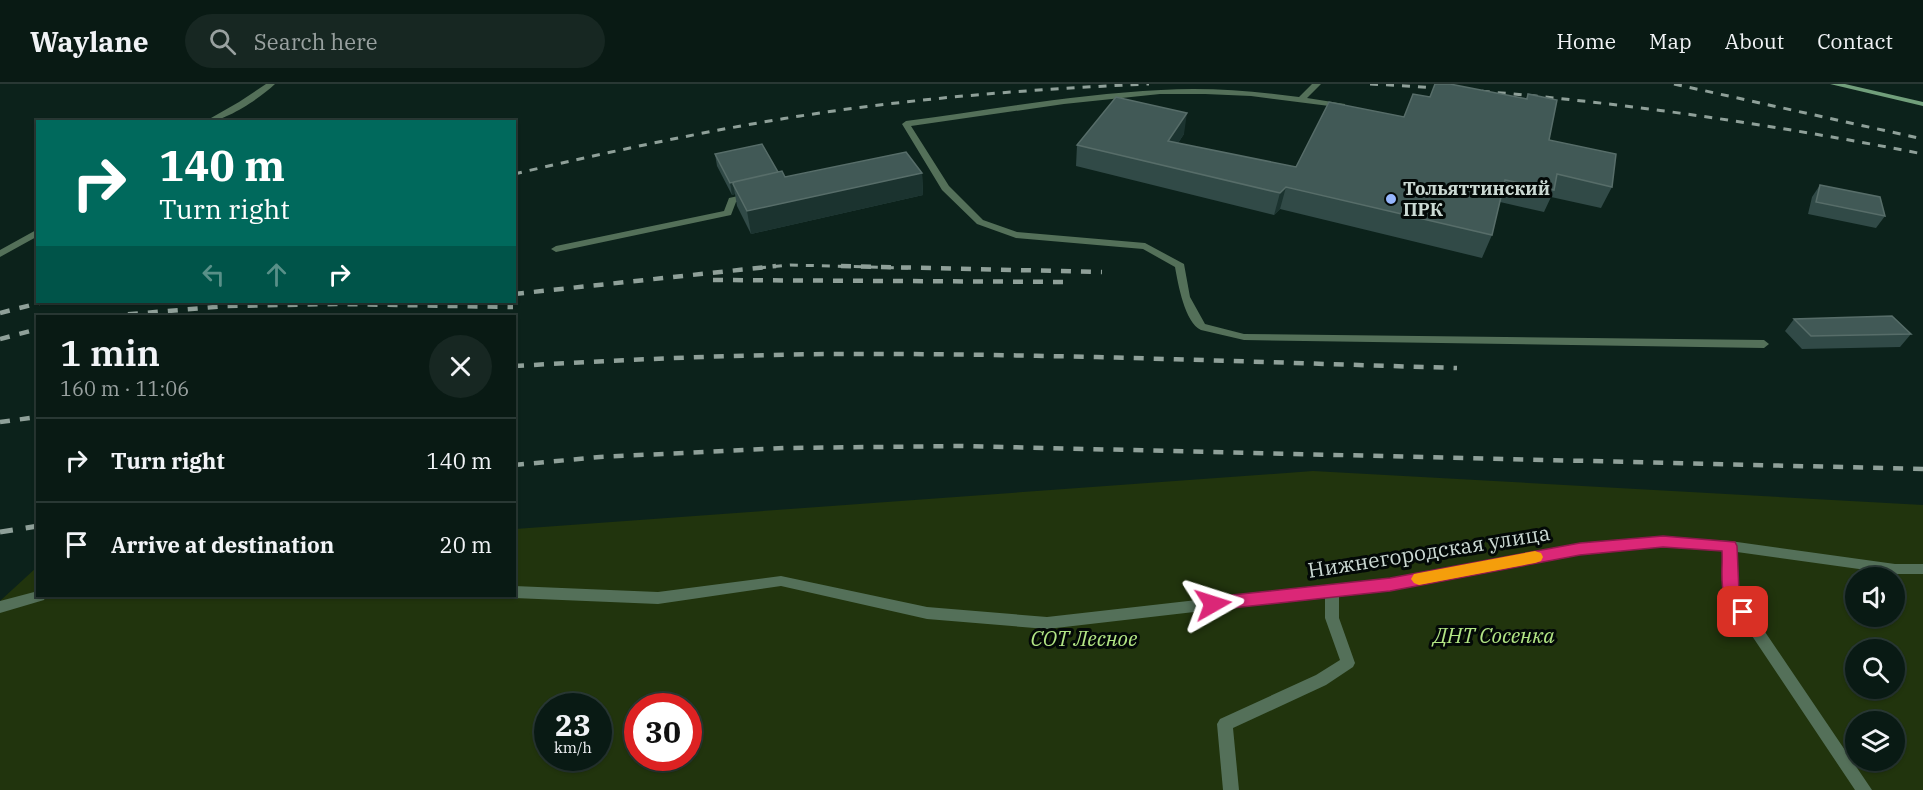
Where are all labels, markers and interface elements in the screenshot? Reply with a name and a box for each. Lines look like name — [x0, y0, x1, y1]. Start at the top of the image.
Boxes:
search box — [185, 14, 605, 68]
text: Waylane — [30, 23, 149, 60]
icon: search — [206, 25, 239, 58]
text: Search here — [254, 27, 378, 56]
text: Home — [1556, 27, 1616, 55]
text: Map — [1649, 27, 1692, 55]
text: About — [1725, 27, 1784, 55]
text: Contact — [1817, 27, 1893, 55]
text: 140 m — [159, 138, 285, 193]
icon: right — [60, 144, 138, 222]
place label: Тольяттинский ПРК — [1403, 177, 1550, 221]
text: Turn right — [159, 191, 290, 226]
marker: Тольяттинский ПРК — [1384, 192, 1398, 206]
icon: left — [197, 258, 230, 291]
icon: ahead — [260, 258, 293, 291]
icon: right — [323, 258, 356, 291]
text: 1 min — [60, 329, 160, 376]
button: close — [429, 335, 492, 398]
text: 160 m · 11:06 — [60, 375, 189, 402]
icon: right — [60, 444, 93, 477]
text: Turn right — [111, 446, 225, 475]
text: 140 m — [426, 446, 492, 475]
street label: Нижнегородская улица — [1306, 518, 1552, 584]
icon: arrive — [60, 528, 93, 561]
text: Arrive at destination — [111, 530, 334, 559]
text: 20 m — [440, 530, 492, 559]
map controls — [1845, 567, 1905, 771]
button: sound — [1845, 567, 1905, 627]
position arrow — [1181, 572, 1245, 636]
pin — [1717, 586, 1768, 637]
icon: arrive — [1726, 595, 1759, 628]
park label: ДНТ Сосенка — [1431, 621, 1555, 649]
park label: СОТ Лесное — [1031, 624, 1138, 652]
button: search — [1845, 639, 1905, 699]
speed limit sign: 30 — [624, 693, 702, 771]
text: 23 — [555, 705, 591, 744]
button: layers — [1845, 711, 1905, 771]
text: km/h — [554, 738, 592, 757]

